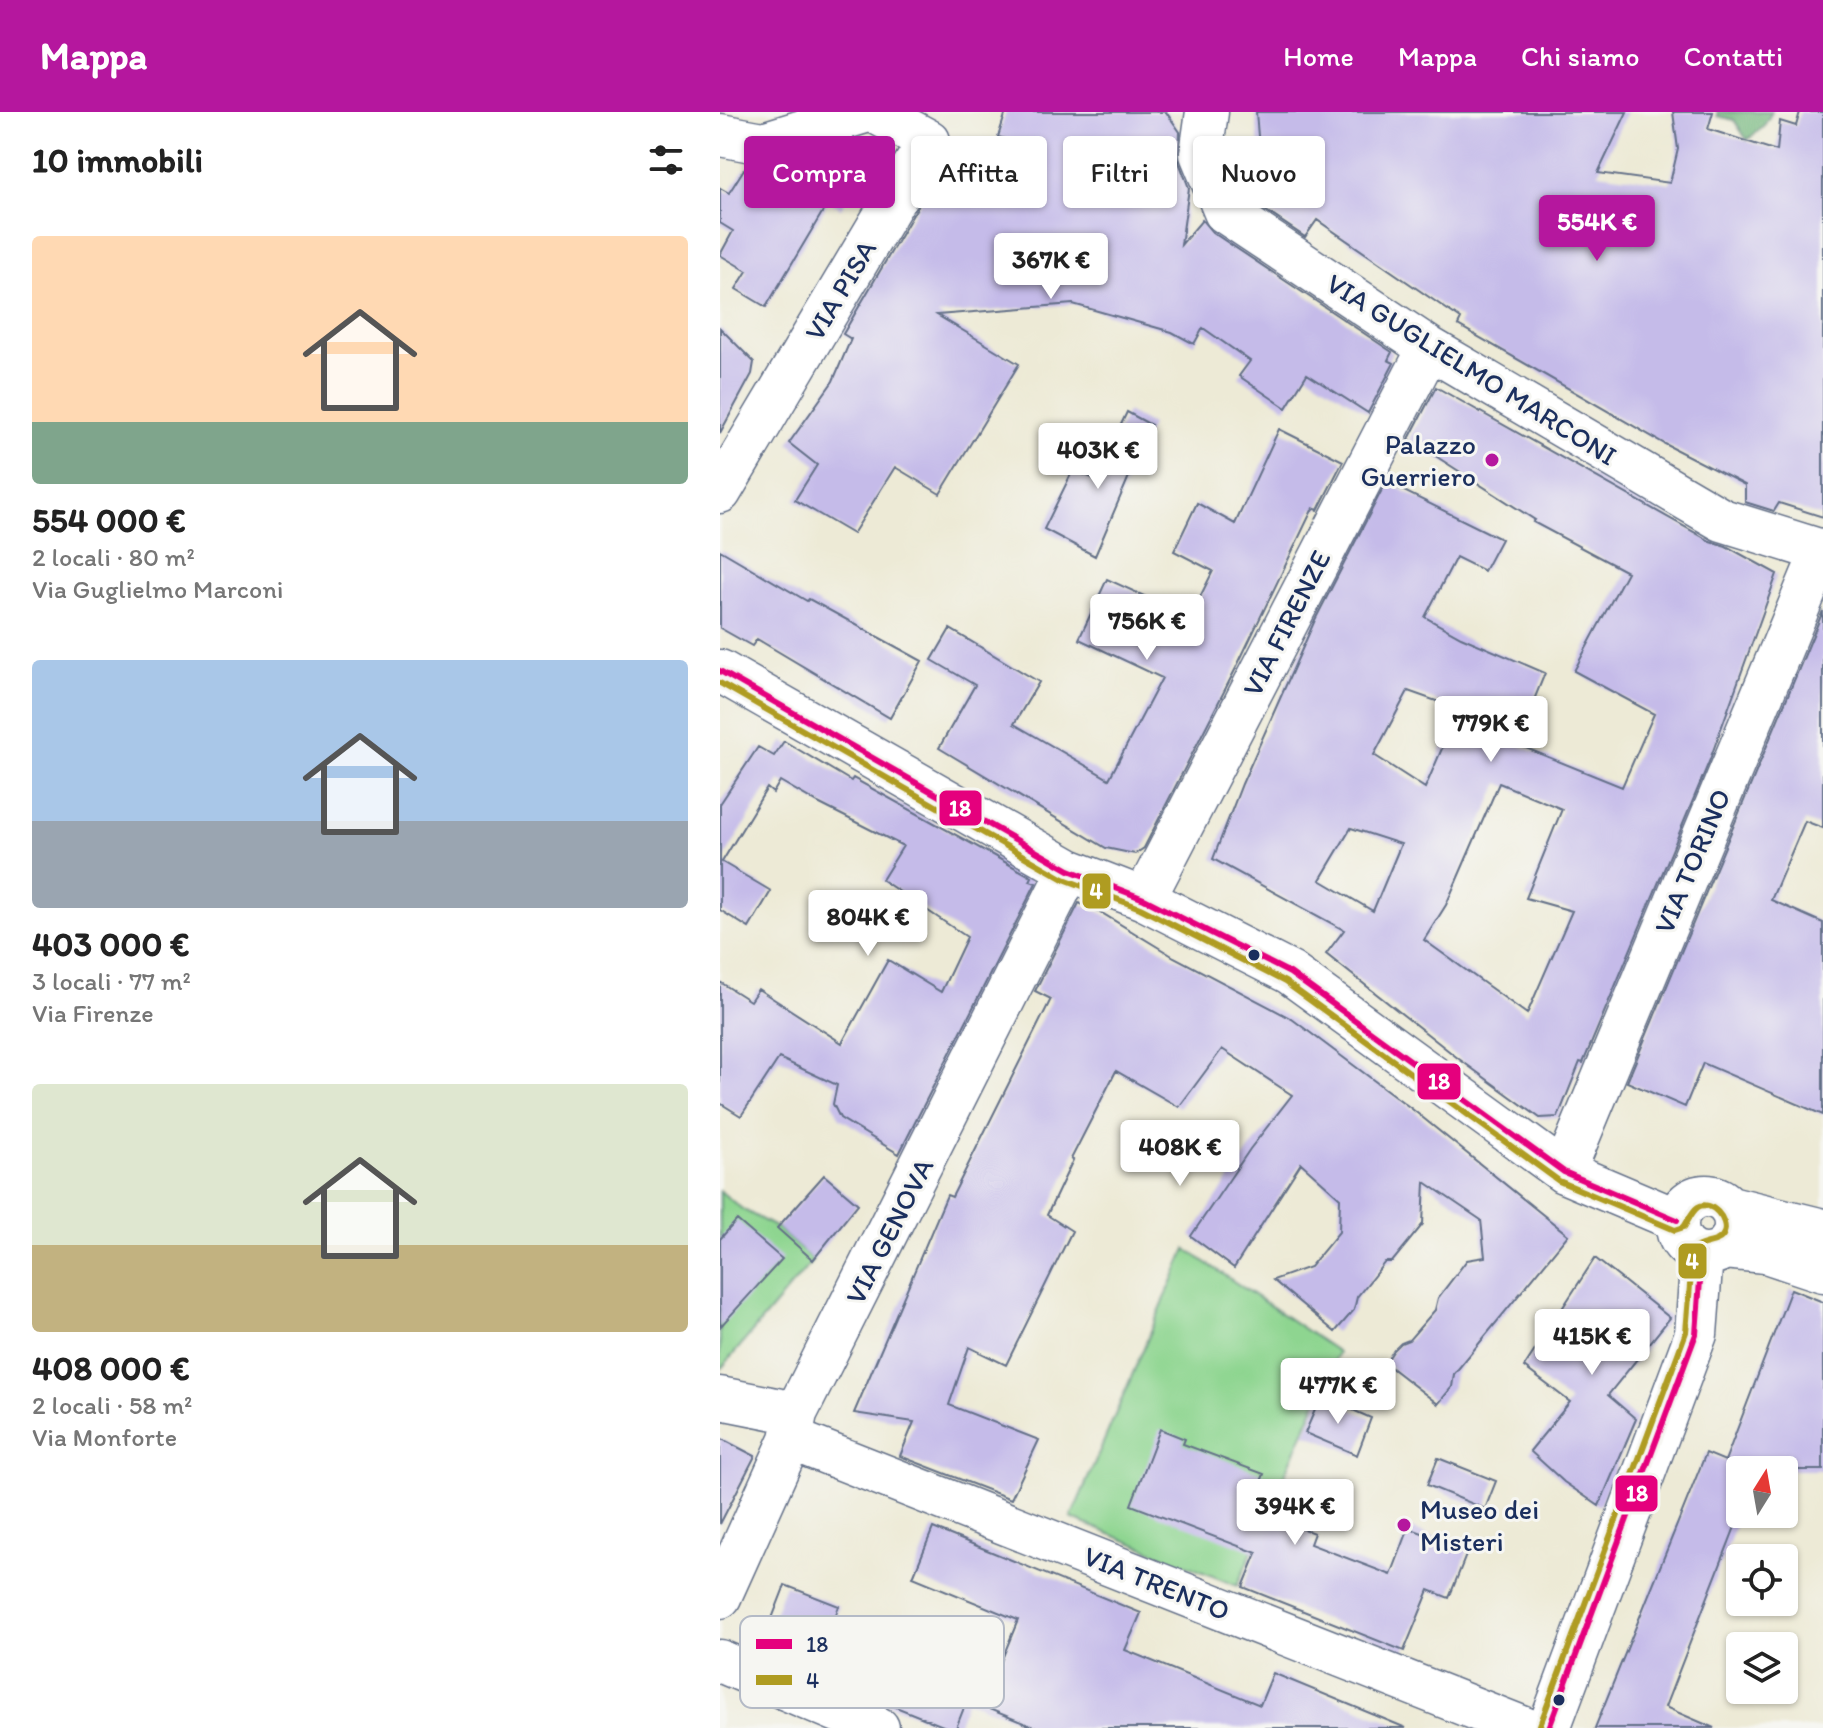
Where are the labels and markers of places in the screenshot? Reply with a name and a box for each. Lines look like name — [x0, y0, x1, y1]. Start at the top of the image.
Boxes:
pin: 554K € — [1532, 195, 1662, 263]
pin: 367K € — [986, 233, 1116, 301]
pin: 403K € — [1033, 423, 1163, 491]
place label: Palazzo Guerriero — [1360, 427, 1476, 493]
marker: Palazzo Guerriero — [1483, 451, 1501, 469]
pin: 756K € — [1082, 594, 1212, 662]
pin: 779K € — [1426, 696, 1556, 764]
pin: 804K € — [803, 890, 933, 958]
unlabelled marker — [1246, 947, 1262, 963]
pin: 408K € — [1115, 1120, 1245, 1188]
pin: 415K € — [1527, 1309, 1657, 1377]
pin: 477K € — [1273, 1358, 1403, 1426]
pin: 394K € — [1230, 1479, 1360, 1547]
place label: Museo dei Misteri — [1420, 1492, 1539, 1558]
marker: Museo dei Misteri — [1395, 1516, 1413, 1534]
unlabelled marker — [1551, 1692, 1567, 1708]

